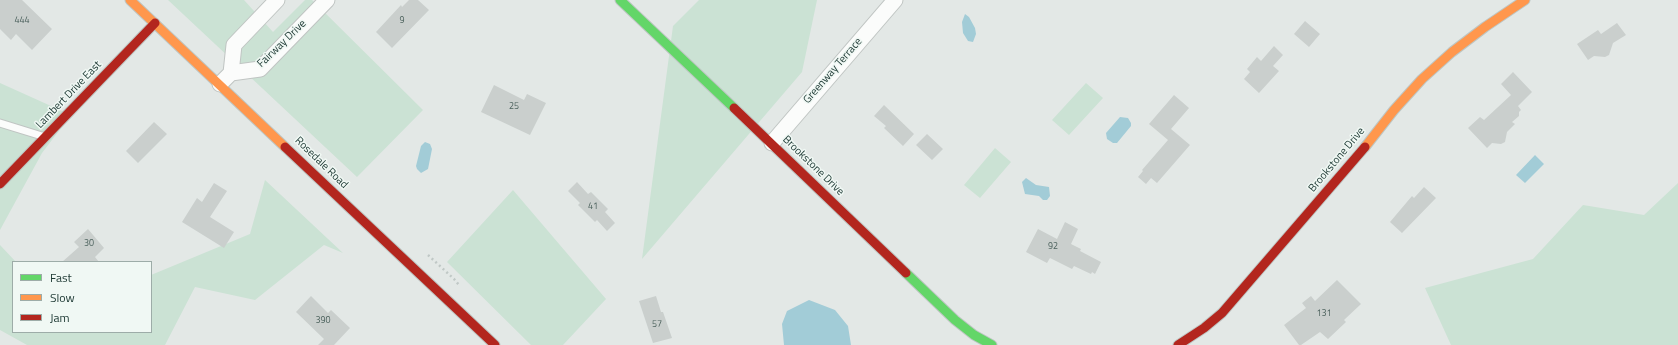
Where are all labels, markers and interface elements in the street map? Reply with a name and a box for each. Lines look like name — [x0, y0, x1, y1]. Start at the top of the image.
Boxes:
house number: 444 — [14, 16, 30, 26]
house number: 9 — [399, 16, 405, 26]
street label: Fairway Drive — [255, 17, 309, 71]
street label: Greenway Terrace — [801, 35, 865, 107]
street label: Lambert Drive East — [34, 59, 104, 131]
house number: 25 — [509, 102, 519, 112]
street label: Brookstone Drive — [1306, 125, 1368, 195]
street label: Brookstone Drive — [780, 133, 846, 199]
street label: Rosedale Road — [292, 134, 350, 192]
house number: 41 — [588, 202, 598, 212]
house number: 30 — [84, 239, 94, 249]
house number: 92 — [1048, 242, 1058, 252]
legend — [12, 261, 152, 333]
text: Fast — [50, 268, 72, 287]
text: Slow — [50, 288, 75, 307]
text: Jam — [50, 308, 70, 327]
house number: 131 — [1316, 309, 1332, 319]
house number: 390 — [315, 316, 331, 326]
house number: 57 — [652, 320, 662, 330]

